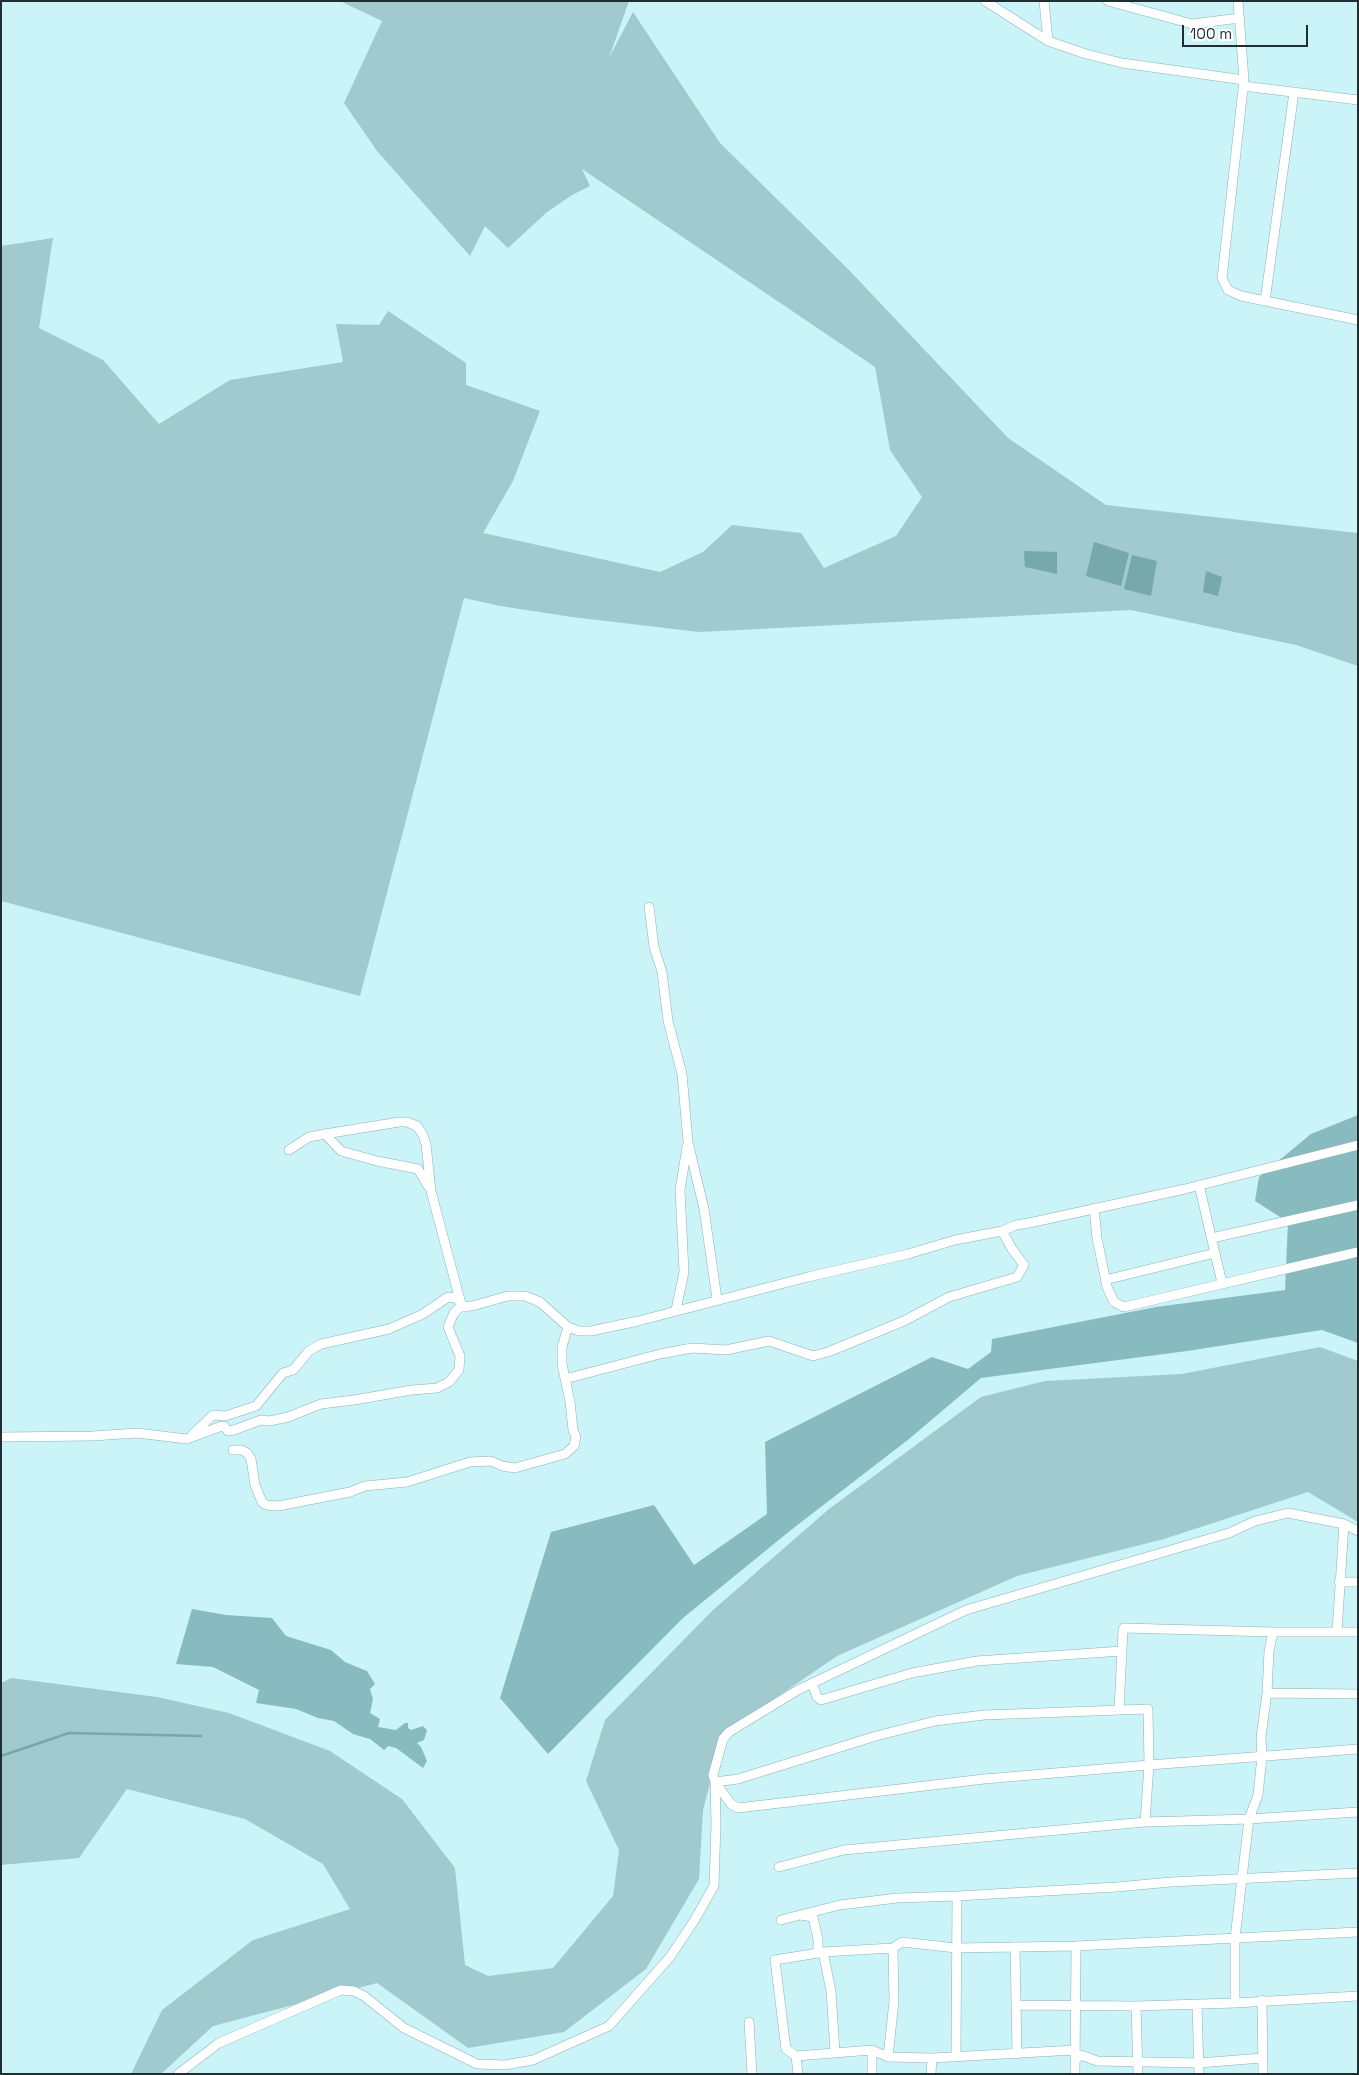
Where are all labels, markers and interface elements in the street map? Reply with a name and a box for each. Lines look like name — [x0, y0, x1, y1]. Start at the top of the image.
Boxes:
scale bar — [1184, 15, 1310, 47]
text: 100 m — [1190, 24, 1232, 43]

